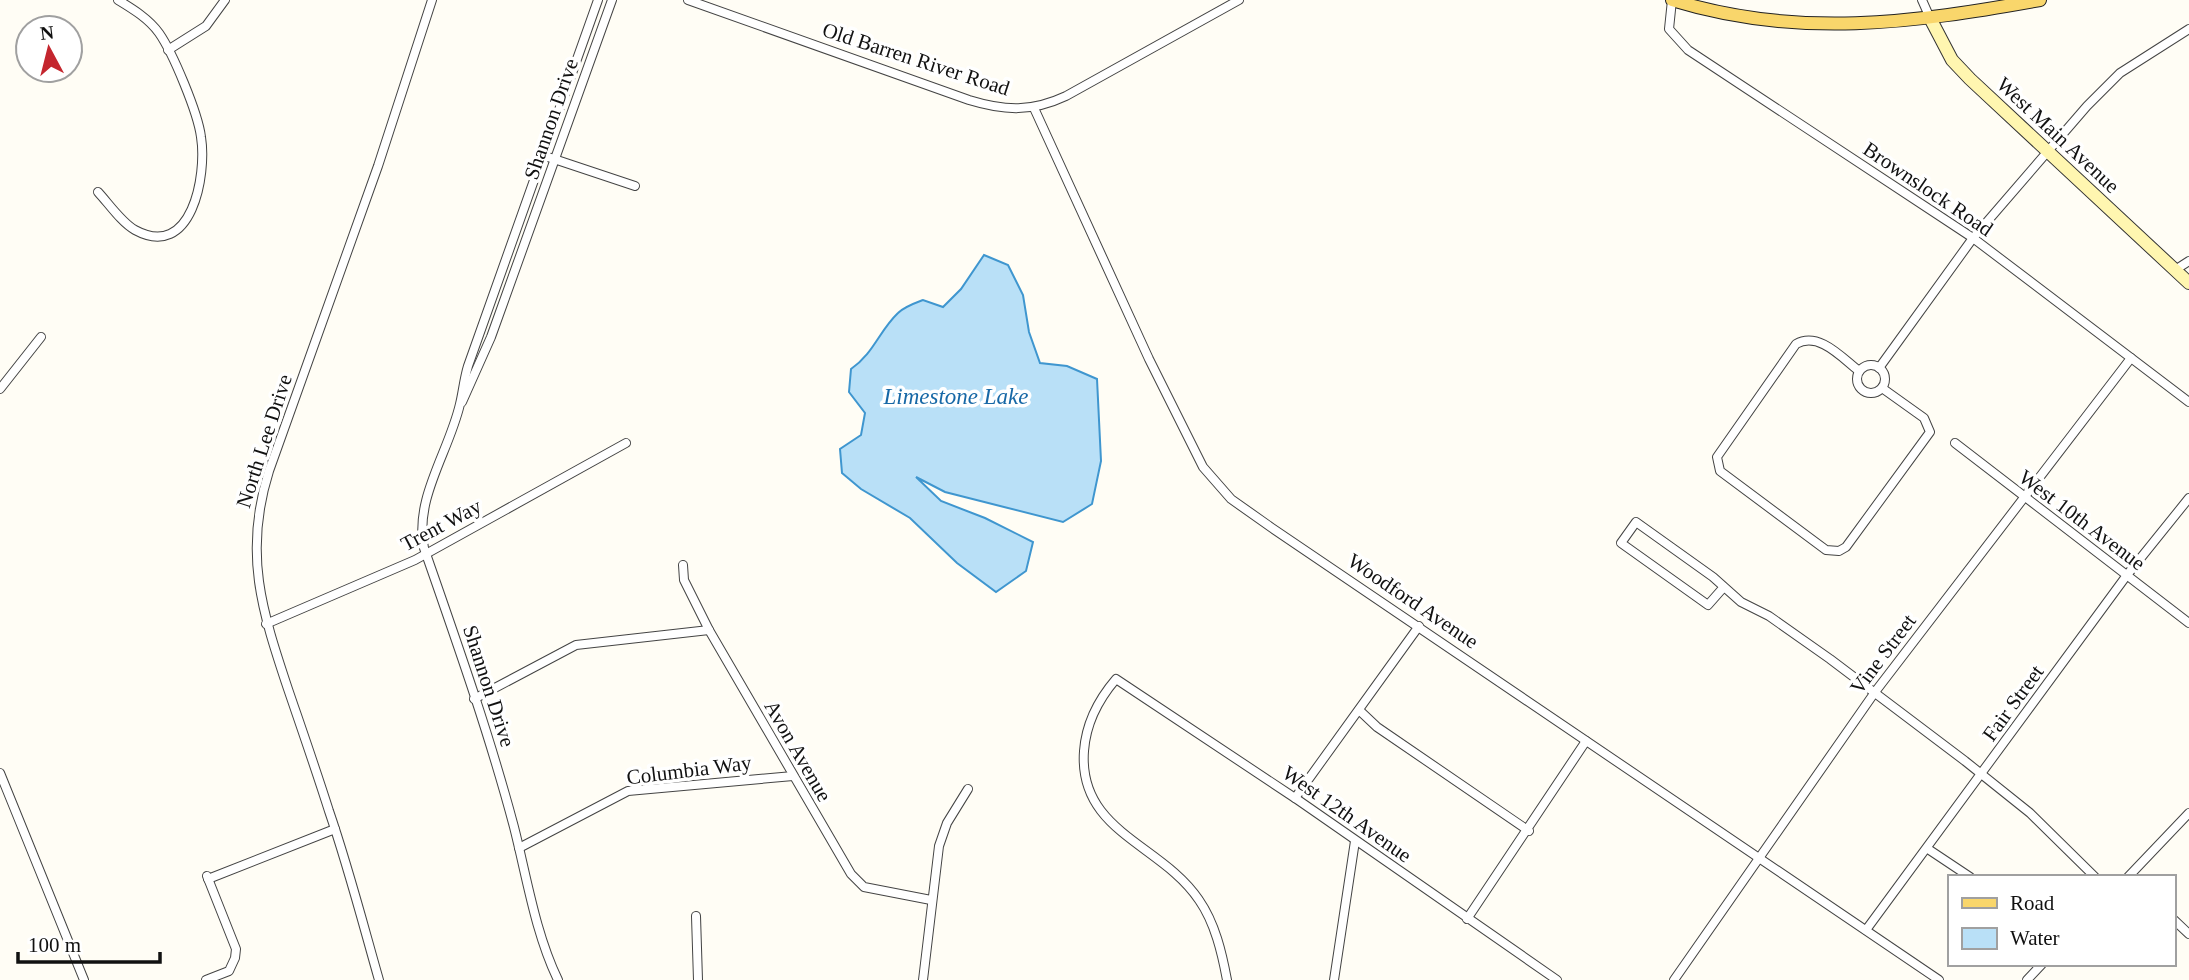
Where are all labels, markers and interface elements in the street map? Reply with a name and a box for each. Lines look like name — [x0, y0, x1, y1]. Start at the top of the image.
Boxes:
north arrow — [14, 14, 84, 84]
street label: Old Barren River Road — [819, 17, 1013, 101]
text: N — [39, 21, 55, 44]
street label: Shannon Drive — [519, 55, 583, 183]
street label: West Main Avenue — [1992, 72, 2124, 198]
street label: Brownslock Road — [1859, 137, 1998, 241]
street label: North Lee Drive — [231, 371, 297, 511]
water label: Limestone Lake — [882, 384, 1029, 409]
street label: West 10th Avenue — [2014, 465, 2150, 575]
street label: Trent Way — [397, 494, 486, 556]
street label: Woodford Avenue — [1343, 548, 1483, 654]
street label: Vine Street — [1845, 609, 1921, 699]
street label: Shannon Drive — [458, 622, 520, 750]
street label: Fair Street — [1977, 660, 2049, 746]
street label: Avon Avenue — [759, 696, 837, 806]
street label: Columbia Way — [625, 750, 753, 790]
street label: West 12th Avenue — [1278, 761, 1416, 867]
legend — [1948, 875, 2175, 966]
text: Road — [2010, 891, 2055, 915]
scale bar — [18, 920, 159, 964]
text: Water — [2010, 926, 2060, 950]
text: 100 m — [28, 933, 81, 957]

